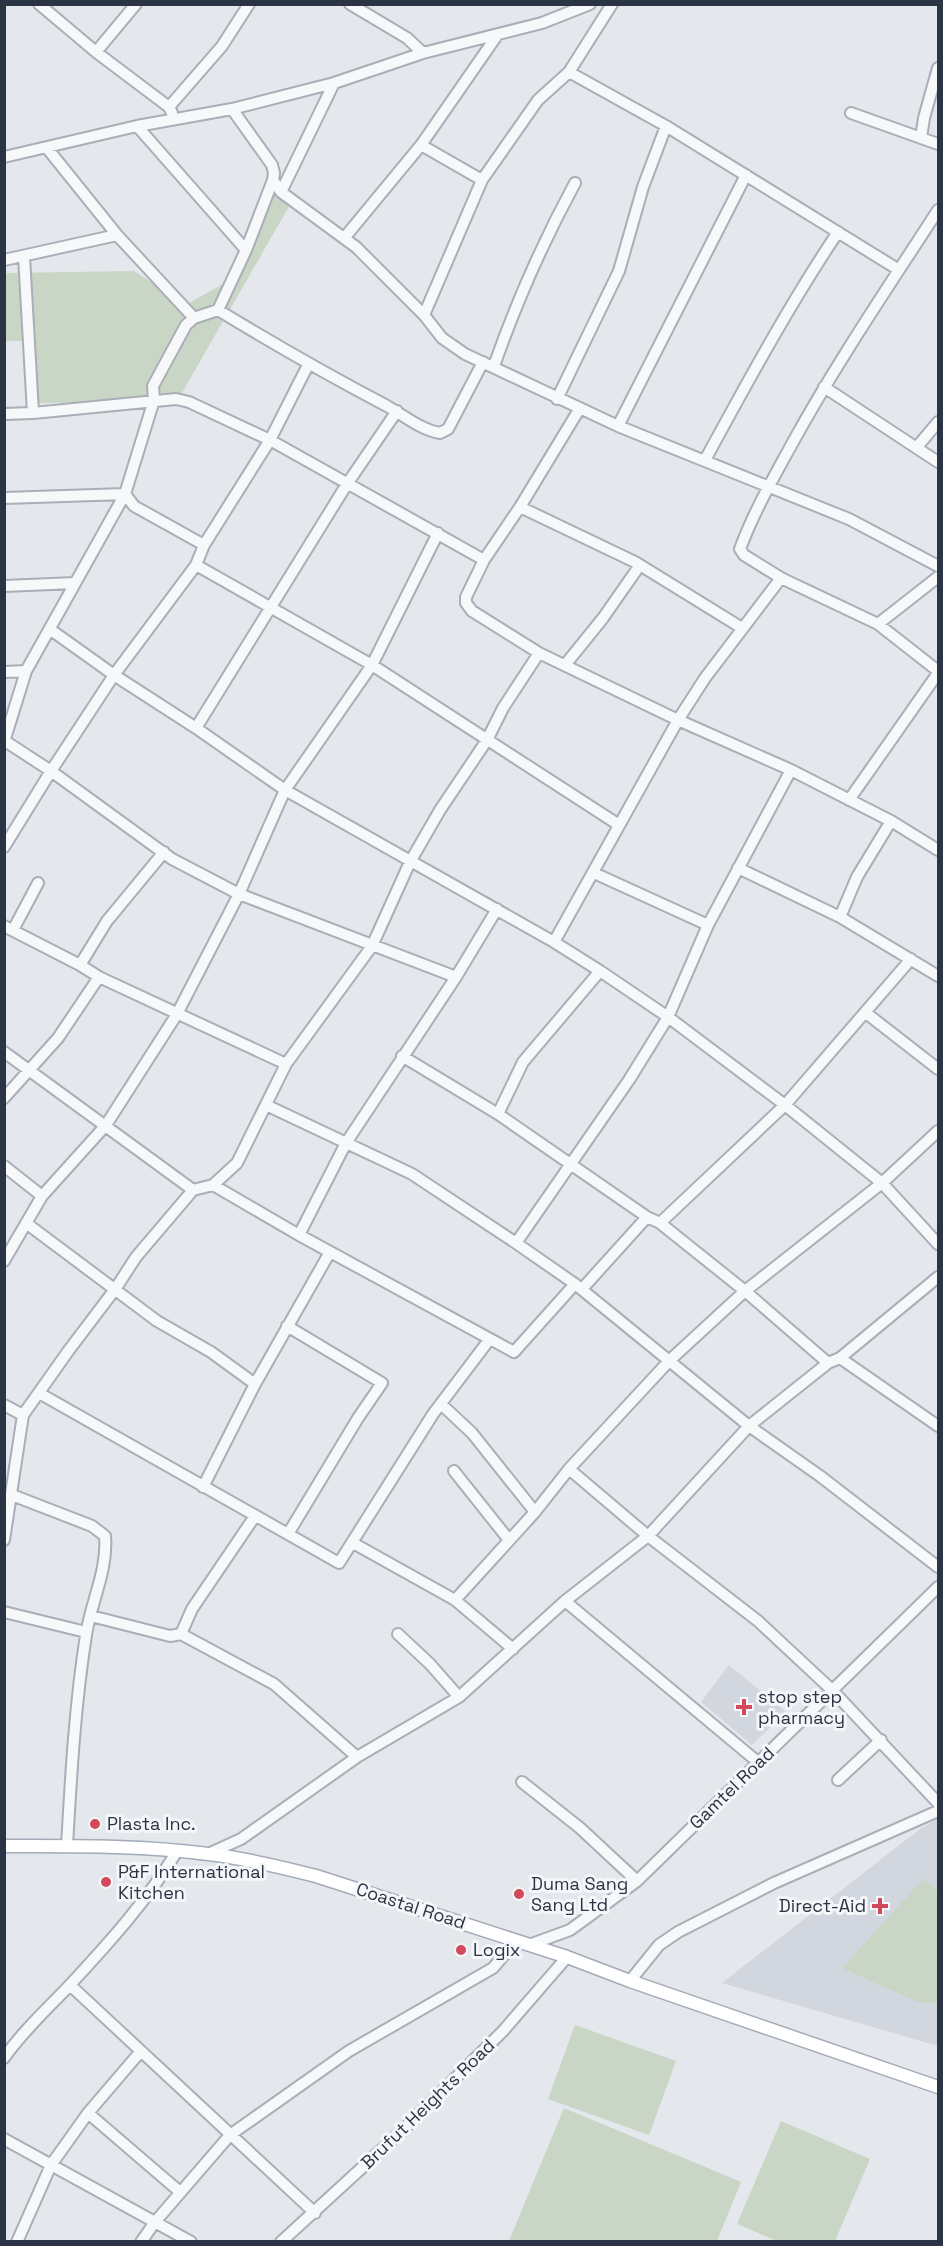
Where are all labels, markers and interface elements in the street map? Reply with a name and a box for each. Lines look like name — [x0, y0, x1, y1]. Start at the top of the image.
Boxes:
place label: stop step pharmacy — [758, 1685, 845, 1729]
marker: stop step pharmacy — [735, 1698, 753, 1716]
street label: Gamtel Road — [684, 1741, 779, 1834]
place label: Plasta Inc. — [107, 1812, 196, 1835]
marker: Plasta Inc. — [88, 1817, 102, 1831]
place label: P&F International Kitchen — [118, 1860, 265, 1904]
place label: Duma Sang Sang Ltd — [531, 1872, 628, 1916]
marker: P&F International Kitchen — [99, 1875, 113, 1889]
street label: Coastal Road — [353, 1877, 469, 1934]
marker: Duma Sang Sang Ltd — [512, 1887, 526, 1901]
place label: Direct-Aid — [779, 1894, 866, 1917]
marker: Direct-Aid — [871, 1897, 889, 1915]
place label: Logix — [473, 1938, 521, 1961]
marker: Logix — [454, 1943, 468, 1957]
street label: Brufut Heights Road — [356, 2034, 499, 2174]

